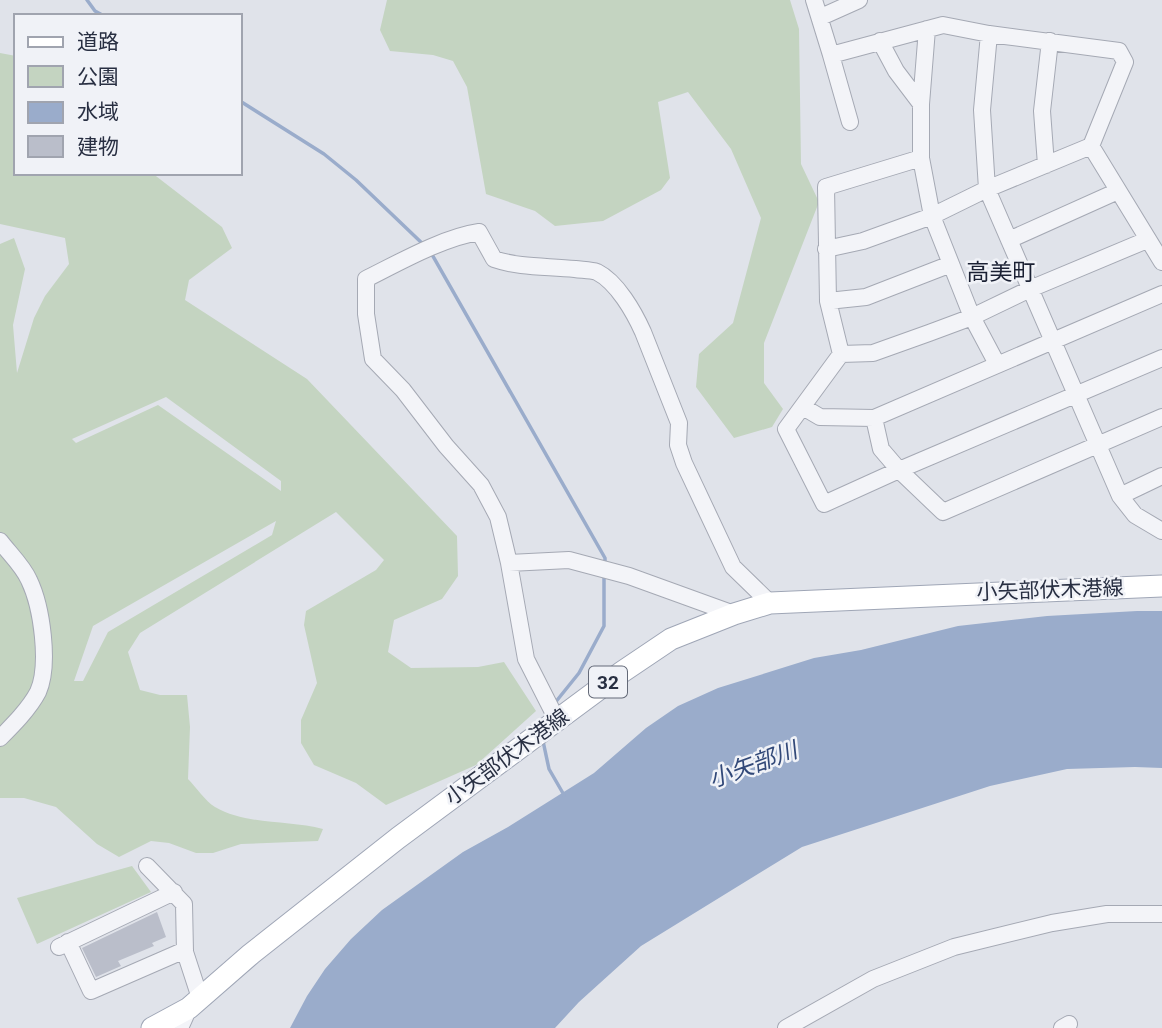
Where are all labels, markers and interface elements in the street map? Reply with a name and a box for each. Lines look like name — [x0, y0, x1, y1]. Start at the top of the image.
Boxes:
legend — [14, 14, 242, 175]
text: 道路 — [77, 30, 119, 54]
text: 公園 — [77, 65, 119, 89]
text: 水域 — [77, 100, 119, 124]
text: 建物 — [77, 135, 119, 159]
district label: 高美町 — [967, 259, 1036, 286]
street label: 小矢部伏木港線 — [976, 575, 1124, 605]
road number: 32 — [589, 666, 627, 698]
street label: 小矢部伏木港線 — [440, 704, 574, 810]
water label: 小矢部川 — [705, 736, 804, 793]

